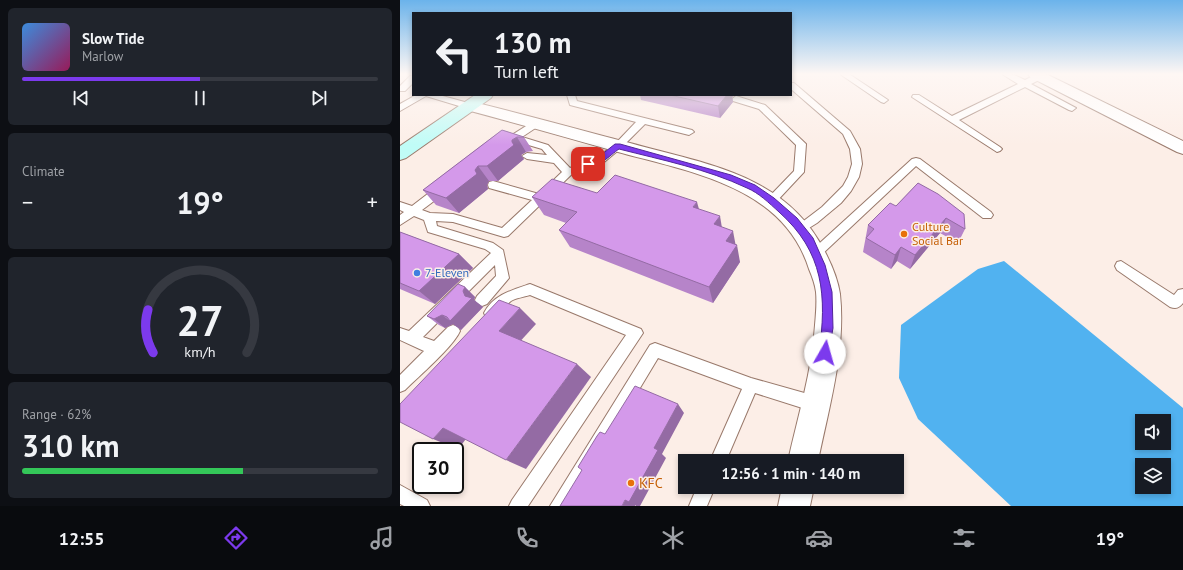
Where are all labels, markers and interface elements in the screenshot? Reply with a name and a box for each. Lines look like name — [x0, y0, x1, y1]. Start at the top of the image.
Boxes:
text: 130 m — [494, 24, 571, 61]
icon: left — [428, 28, 480, 80]
text: Slow Tide — [82, 29, 144, 48]
text: Marlow — [82, 48, 123, 65]
text: Turn left — [494, 60, 559, 83]
icon: previous — [70, 87, 92, 109]
icon: pause — [189, 87, 211, 109]
icon: next — [308, 87, 330, 109]
pin — [571, 147, 605, 181]
icon: arrive — [577, 153, 599, 175]
text: Climate — [22, 163, 65, 180]
text: 19° — [176, 183, 224, 222]
text: − — [22, 188, 33, 216]
text: + — [367, 188, 378, 216]
place label: Culture Social Bar — [912, 219, 963, 248]
marker: Culture Social Bar — [899, 229, 909, 239]
place label: 7-Eleven — [425, 265, 469, 280]
marker: 7-Eleven — [412, 268, 422, 278]
text: 27 — [176, 294, 224, 347]
position arrow — [804, 332, 846, 374]
text: km/h — [184, 342, 216, 361]
text: Range · 62% — [22, 406, 91, 423]
map controls — [1135, 414, 1171, 494]
button: sound — [1135, 414, 1171, 450]
text: 310 km — [22, 426, 120, 465]
speed limit sign: 30 — [412, 442, 464, 494]
button: layers — [1135, 458, 1171, 494]
text: 12:56 · 1 min · 140 m — [722, 464, 860, 483]
place label: KFC — [639, 474, 663, 492]
marker: KFC — [626, 478, 636, 488]
icon: directions — [222, 524, 250, 552]
icon: music — [368, 524, 396, 552]
icon: phone — [513, 524, 541, 552]
icon: climate — [659, 524, 687, 552]
icon: car — [805, 524, 833, 552]
icon: filters — [950, 524, 978, 552]
text: 12:55 — [59, 527, 104, 550]
text: 19° — [1096, 527, 1124, 550]

